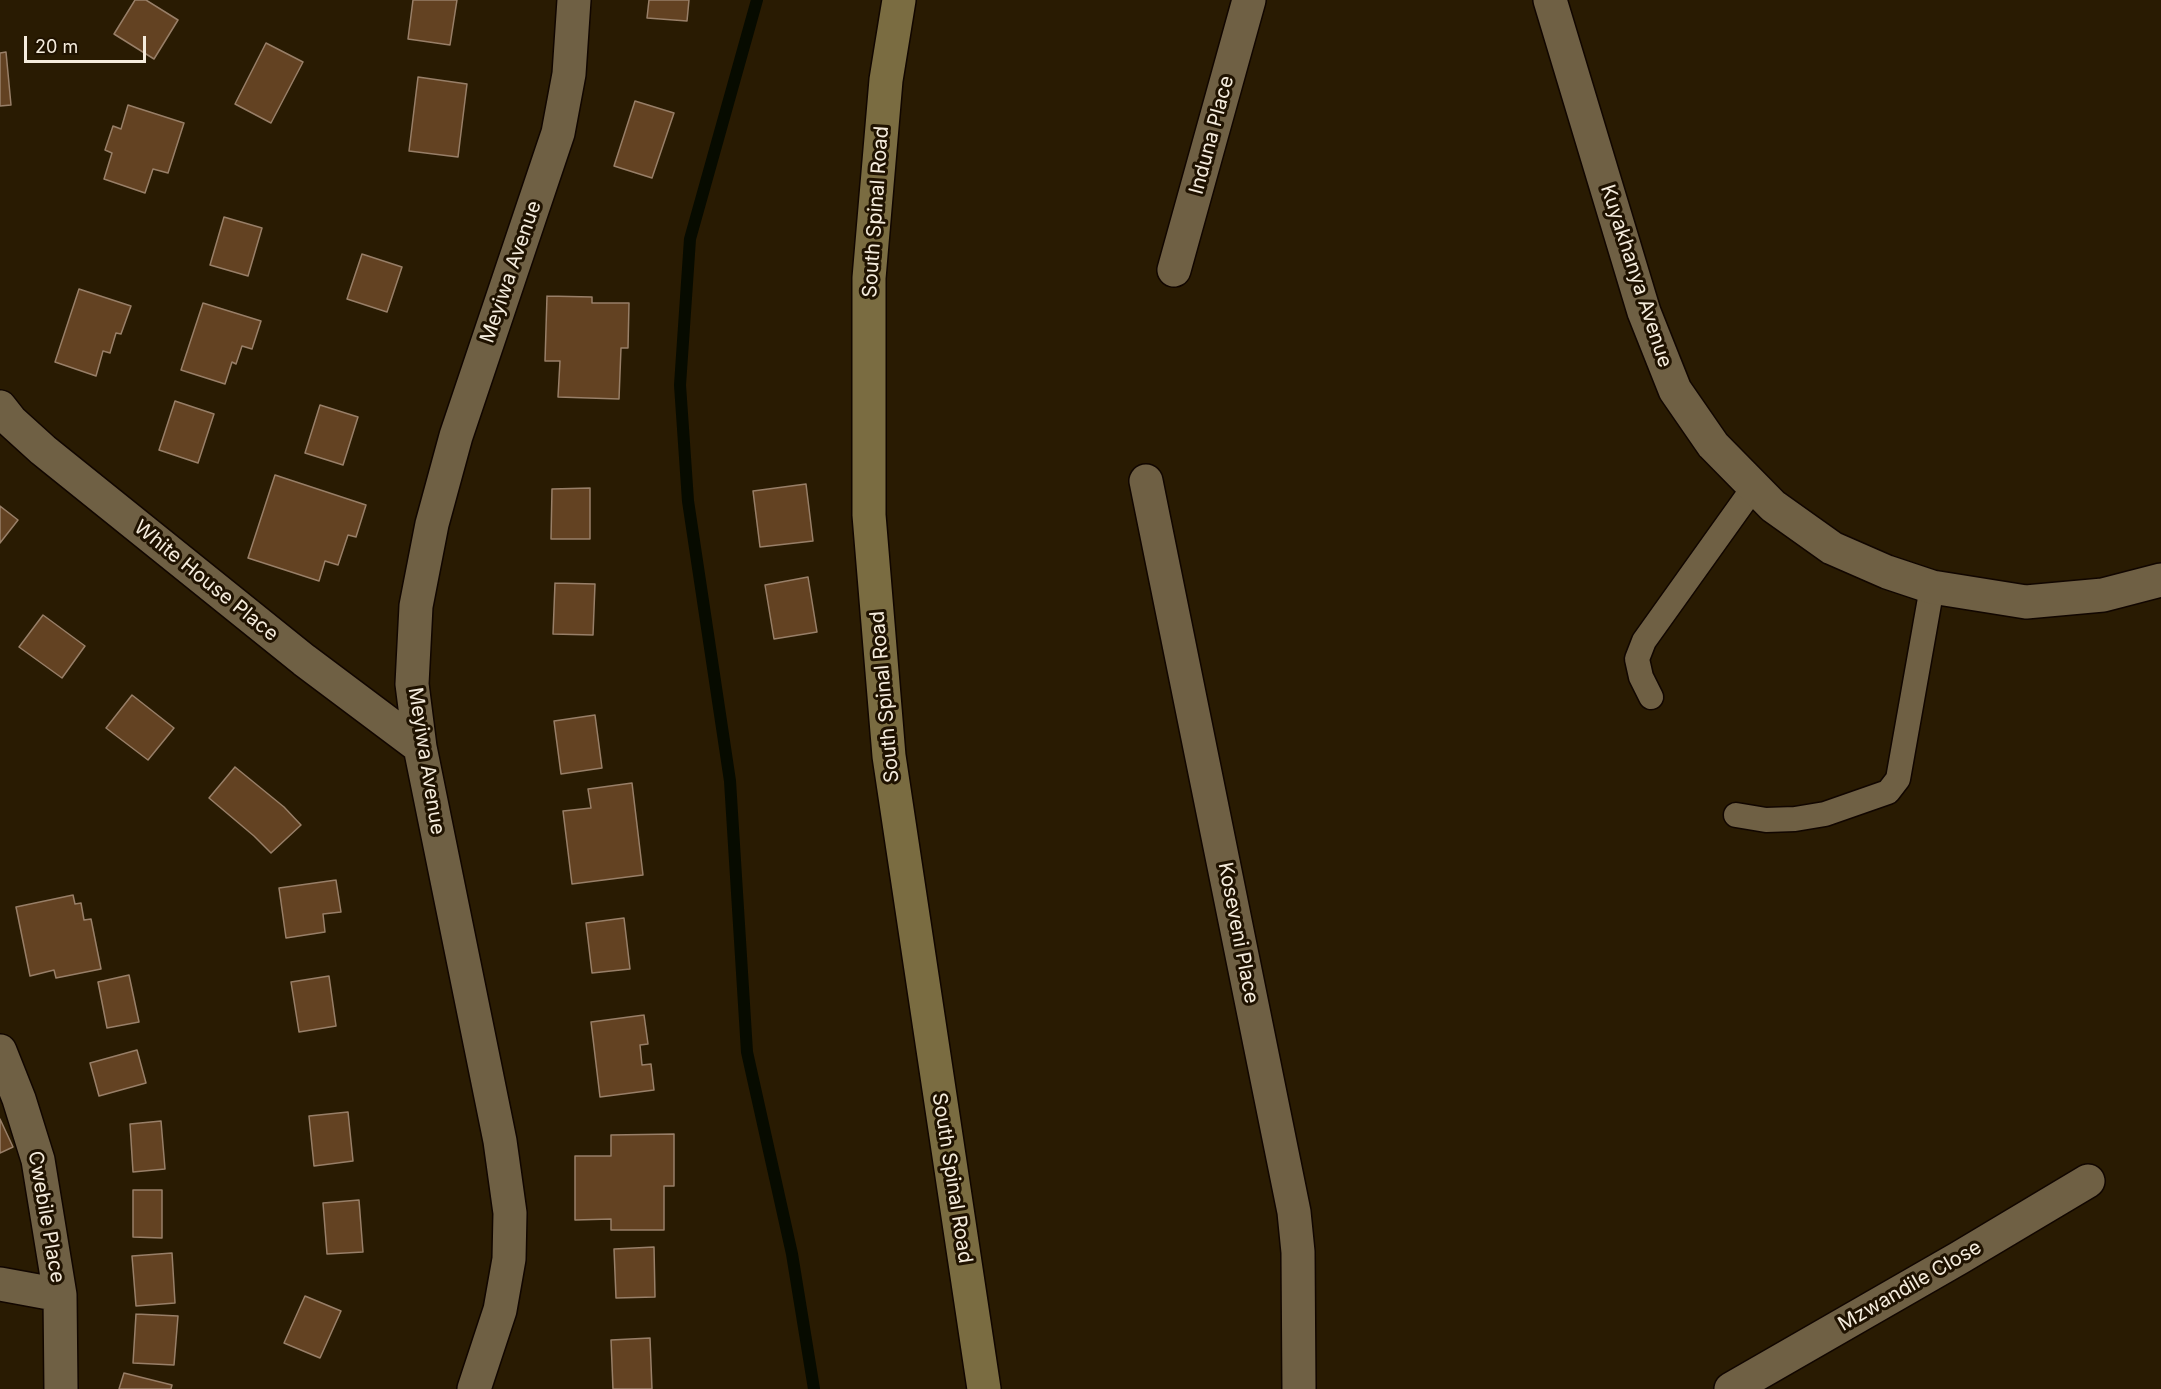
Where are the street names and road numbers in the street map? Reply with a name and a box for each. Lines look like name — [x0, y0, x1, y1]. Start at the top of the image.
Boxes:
street label: Induna Place — [1185, 73, 1239, 197]
street label: South Spinal Road — [858, 125, 894, 299]
street label: Kuyakhanya Avenue — [1595, 182, 1677, 370]
street label: Meyiwa Avenue — [475, 198, 547, 346]
street label: White House Place — [129, 516, 283, 646]
street label: South Spinal Road — [866, 610, 904, 784]
street label: Meyiwa Avenue — [403, 686, 449, 836]
street label: Koseveni Place — [1213, 860, 1263, 1006]
street label: South Spinal Road — [927, 1091, 977, 1265]
street label: Cwebile Place — [23, 1149, 69, 1285]
street label: Mzwandile Close — [1834, 1235, 1986, 1337]

